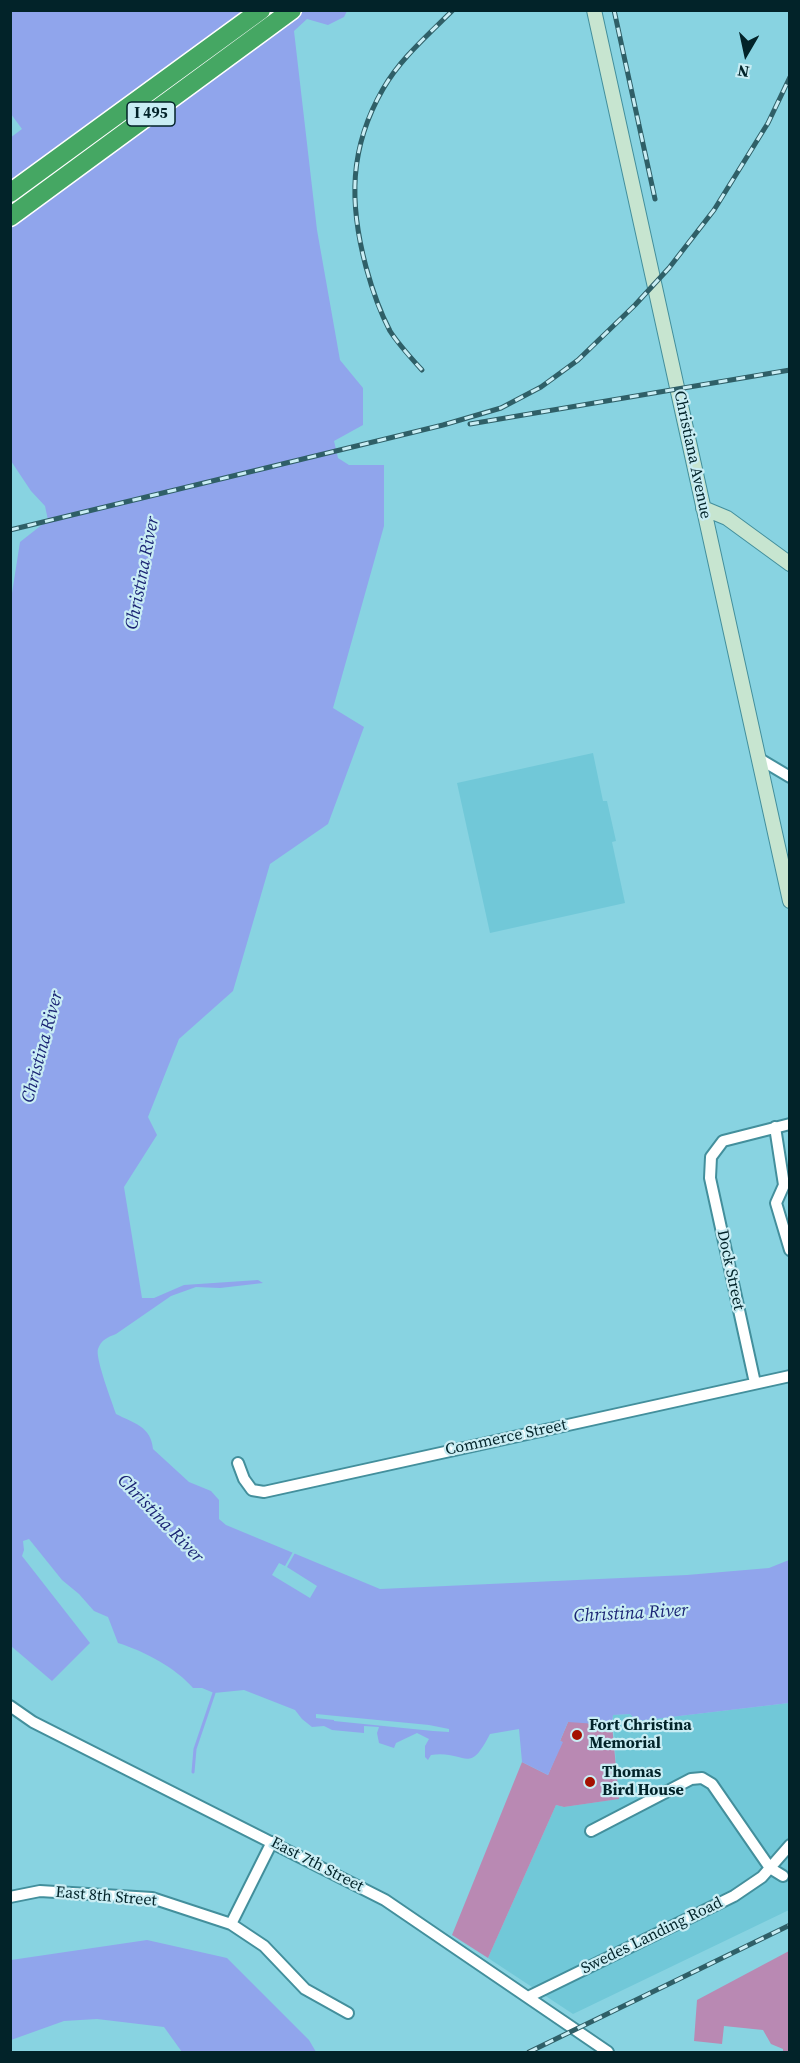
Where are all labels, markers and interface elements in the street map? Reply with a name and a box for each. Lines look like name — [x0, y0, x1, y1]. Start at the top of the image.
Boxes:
north arrow — [716, 24, 776, 84]
text: N — [736, 60, 751, 84]
road number: I 495 — [127, 102, 175, 126]
street label: Christiana Avenue — [669, 389, 715, 521]
water label: Christina River — [121, 515, 165, 631]
water label: Christina River — [18, 989, 68, 1105]
street label: Dock Street — [712, 1228, 748, 1312]
street label: Commerce Street — [444, 1416, 568, 1460]
water label: Christina River — [112, 1470, 208, 1568]
water label: Christina River — [573, 1600, 689, 1628]
place label: Fort Christina Memorial — [589, 1716, 692, 1754]
marker: Fort Christina Memorial — [570, 1728, 584, 1742]
place label: Thomas Bird House — [602, 1763, 684, 1801]
marker: Thomas Bird House — [583, 1775, 597, 1789]
street label: East 7th Street — [267, 1833, 367, 1897]
street label: East 8th Street — [55, 1883, 157, 1911]
street label: Swedes Landing Road — [578, 1893, 726, 1979]

